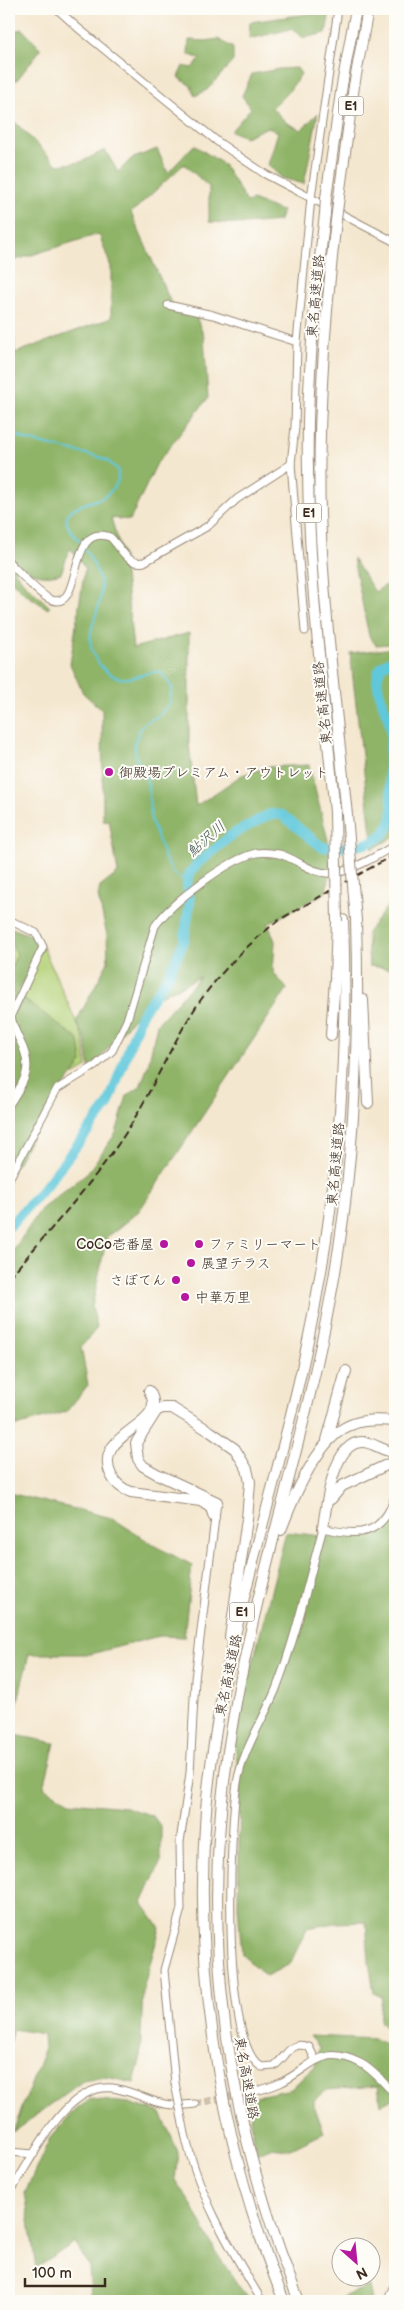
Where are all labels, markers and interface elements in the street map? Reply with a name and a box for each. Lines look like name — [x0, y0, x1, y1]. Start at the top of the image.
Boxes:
road number: E1 — [338, 96, 364, 115]
street label: 東名高速道路 — [303, 253, 328, 339]
road number: E1 — [296, 503, 322, 522]
street label: 東名高速道路 — [310, 660, 335, 746]
place label: 御殿場プレミアム・アウトレット — [119, 764, 329, 781]
marker: 御殿場プレミアム・アウトレット — [103, 766, 115, 778]
water label: 鮎沢川 — [183, 817, 230, 861]
street label: 東名高速道路 — [323, 1121, 348, 1207]
place label: CoCo壱番屋 — [76, 1236, 154, 1253]
place label: ファミリーマート — [209, 1236, 321, 1253]
marker: CoCo壱番屋 — [158, 1238, 170, 1250]
marker: ファミリーマート — [193, 1238, 205, 1250]
place label: 展望テラス — [201, 1255, 270, 1272]
marker: 展望テラス — [185, 1257, 197, 1269]
place label: さぼてん — [110, 1272, 166, 1289]
marker: さぼてん — [170, 1274, 182, 1286]
place label: 中華万里 — [195, 1289, 251, 1306]
marker: 中華万里 — [179, 1291, 191, 1303]
road number: E1 — [230, 1602, 254, 1621]
street label: 東名高速道路 — [211, 1632, 246, 1718]
street label: 東名高速道路 — [231, 2035, 262, 2121]
north arrow — [332, 2238, 382, 2288]
scale bar — [25, 2255, 105, 2287]
text: N — [353, 2263, 370, 2283]
text: 100 m — [32, 2264, 72, 2283]

